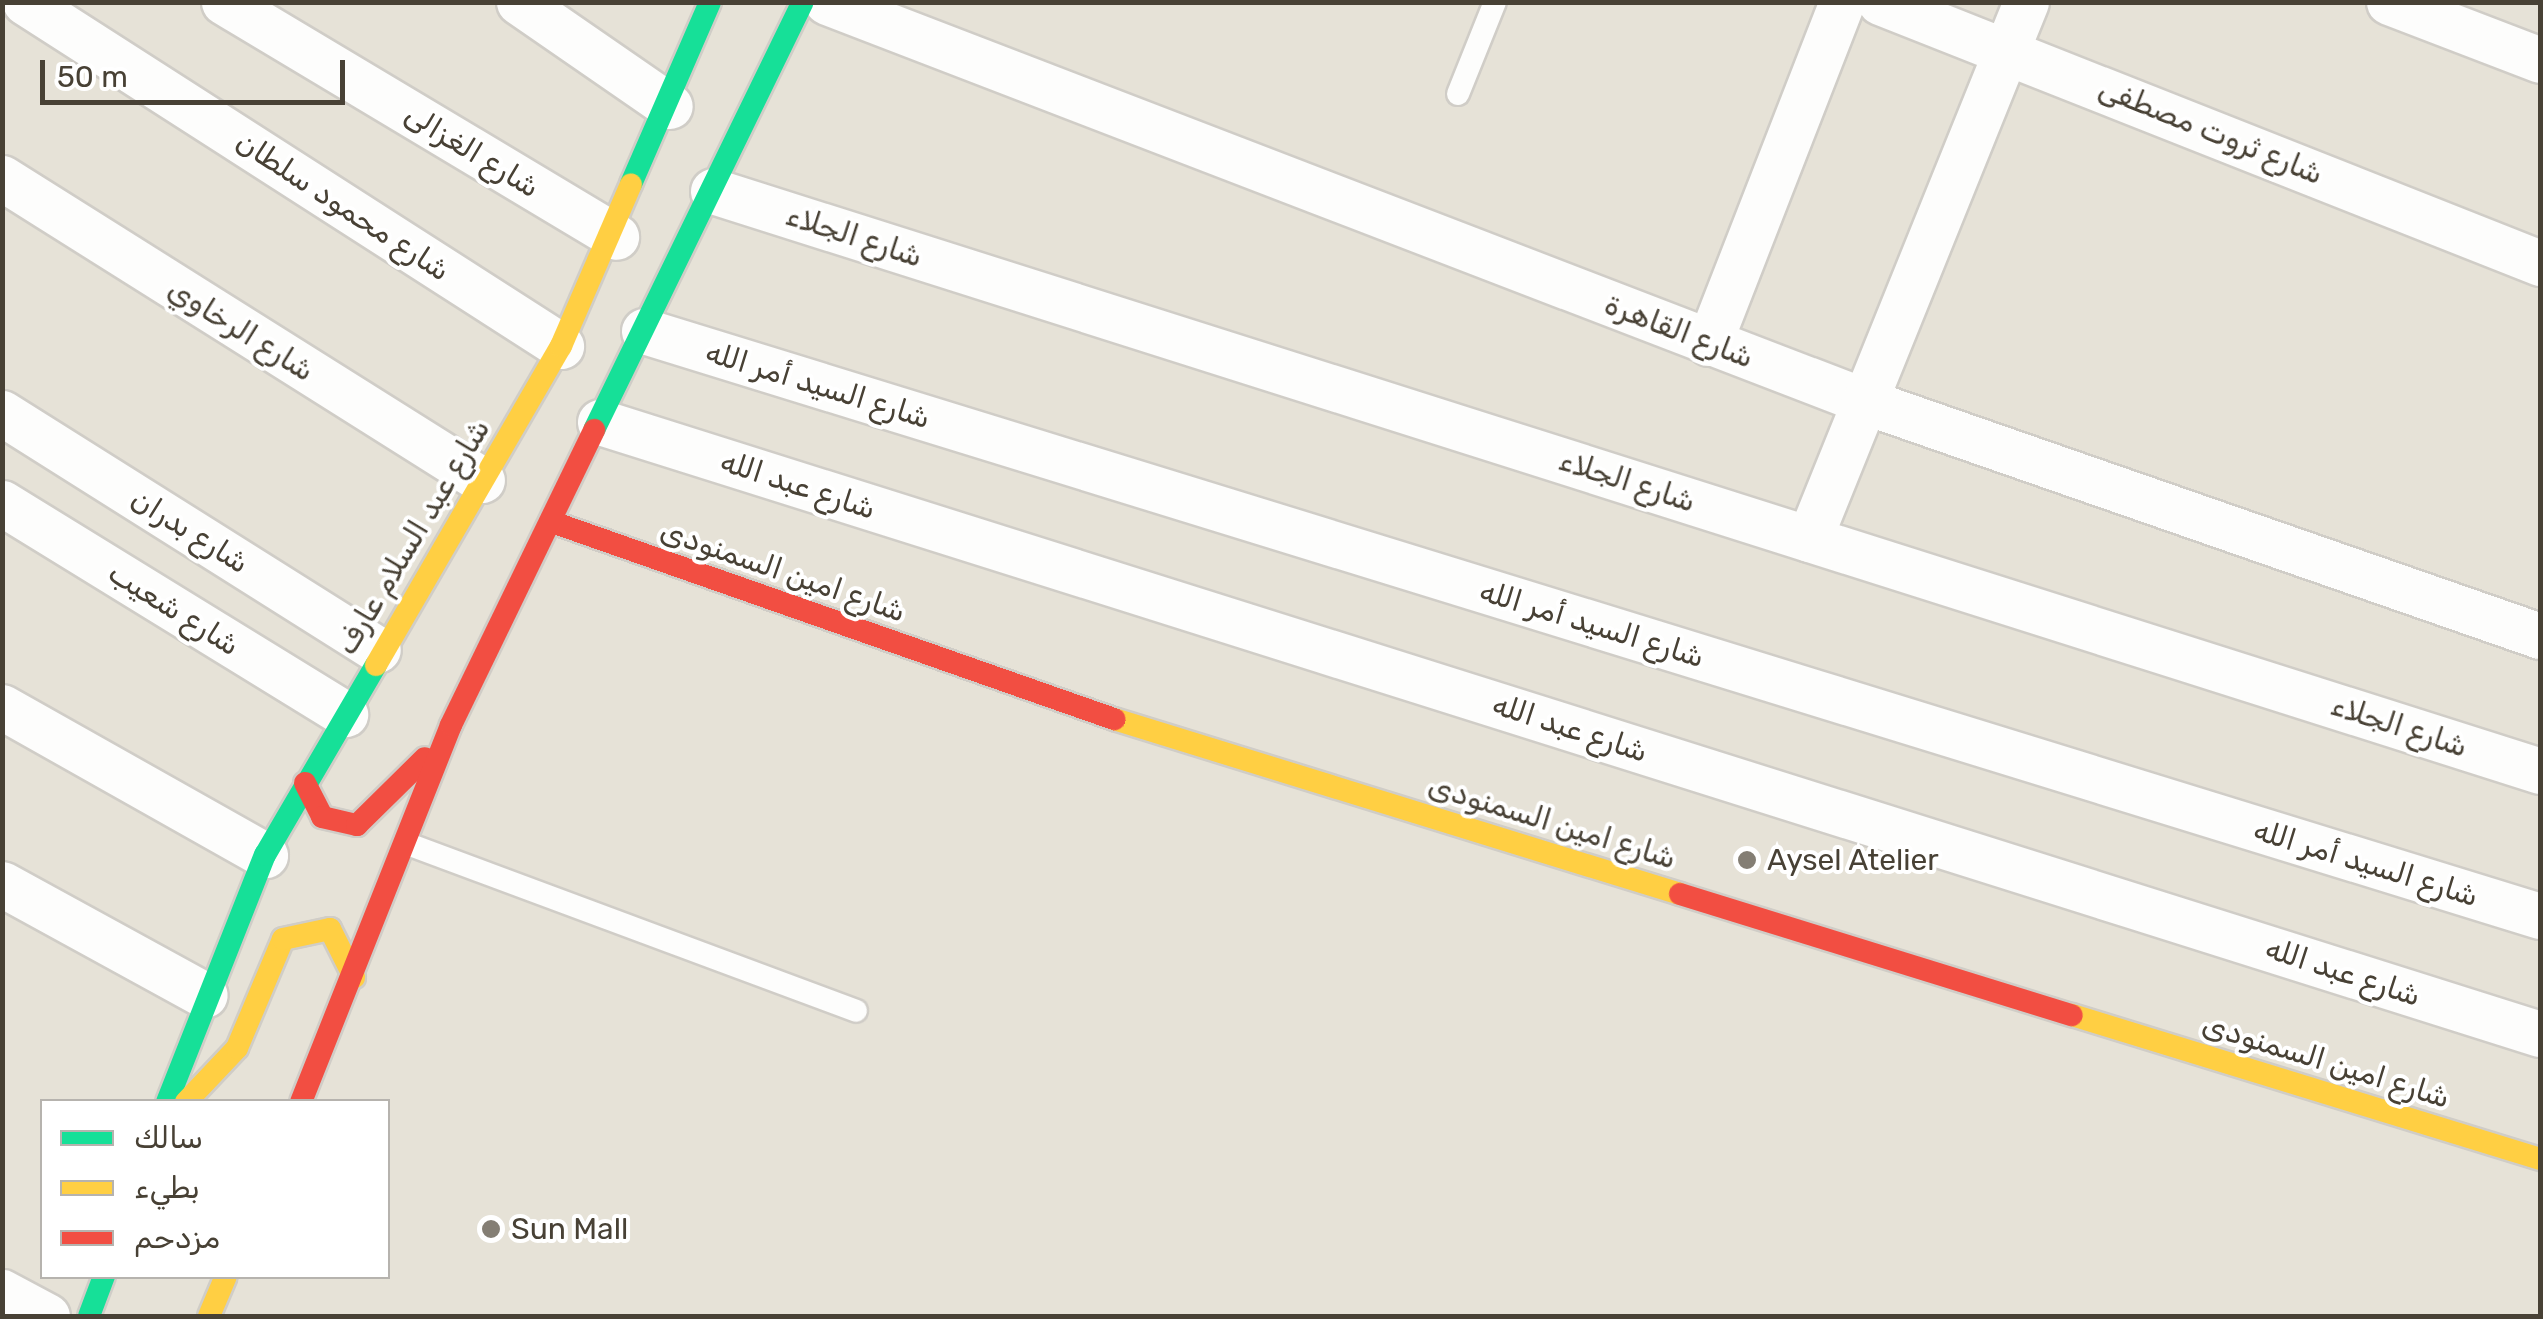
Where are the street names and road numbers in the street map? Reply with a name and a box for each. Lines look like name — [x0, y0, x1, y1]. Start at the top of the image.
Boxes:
street label: شارع ثروت مصطفى — [2094, 70, 2328, 192]
street label: شارع الغزالى — [398, 97, 546, 205]
street label: شارع محمود سلطان — [229, 123, 457, 289]
street label: شارع الجلاء — [781, 197, 927, 275]
street label: شارع الرخاوي — [161, 271, 321, 389]
street label: شارع القاهرة — [1599, 286, 1759, 376]
street label: شارع السيد أمر الله — [701, 334, 935, 436]
street label: شارع عبد السلام عارف — [328, 413, 498, 661]
street label: شارع الجلاء — [1554, 442, 1700, 520]
street label: شارع عبد الله — [716, 443, 880, 527]
street label: شارع بدران — [124, 481, 256, 581]
street label: شارع امين السمنودى — [656, 512, 910, 630]
street label: شارع شعيب — [102, 554, 246, 664]
street label: شارع السيد أمر الله — [1475, 573, 1709, 675]
street label: شارع عبد الله — [1488, 686, 1652, 770]
street label: شارع الجلاء — [2326, 687, 2472, 765]
street label: شارع امين السمنودى — [1424, 767, 1680, 877]
street label: شارع السيد أمر الله — [2249, 812, 2483, 914]
street label: شارع عبد الله — [2261, 930, 2425, 1014]
street label: شارع امين السمنودى — [2198, 1006, 2454, 1116]

